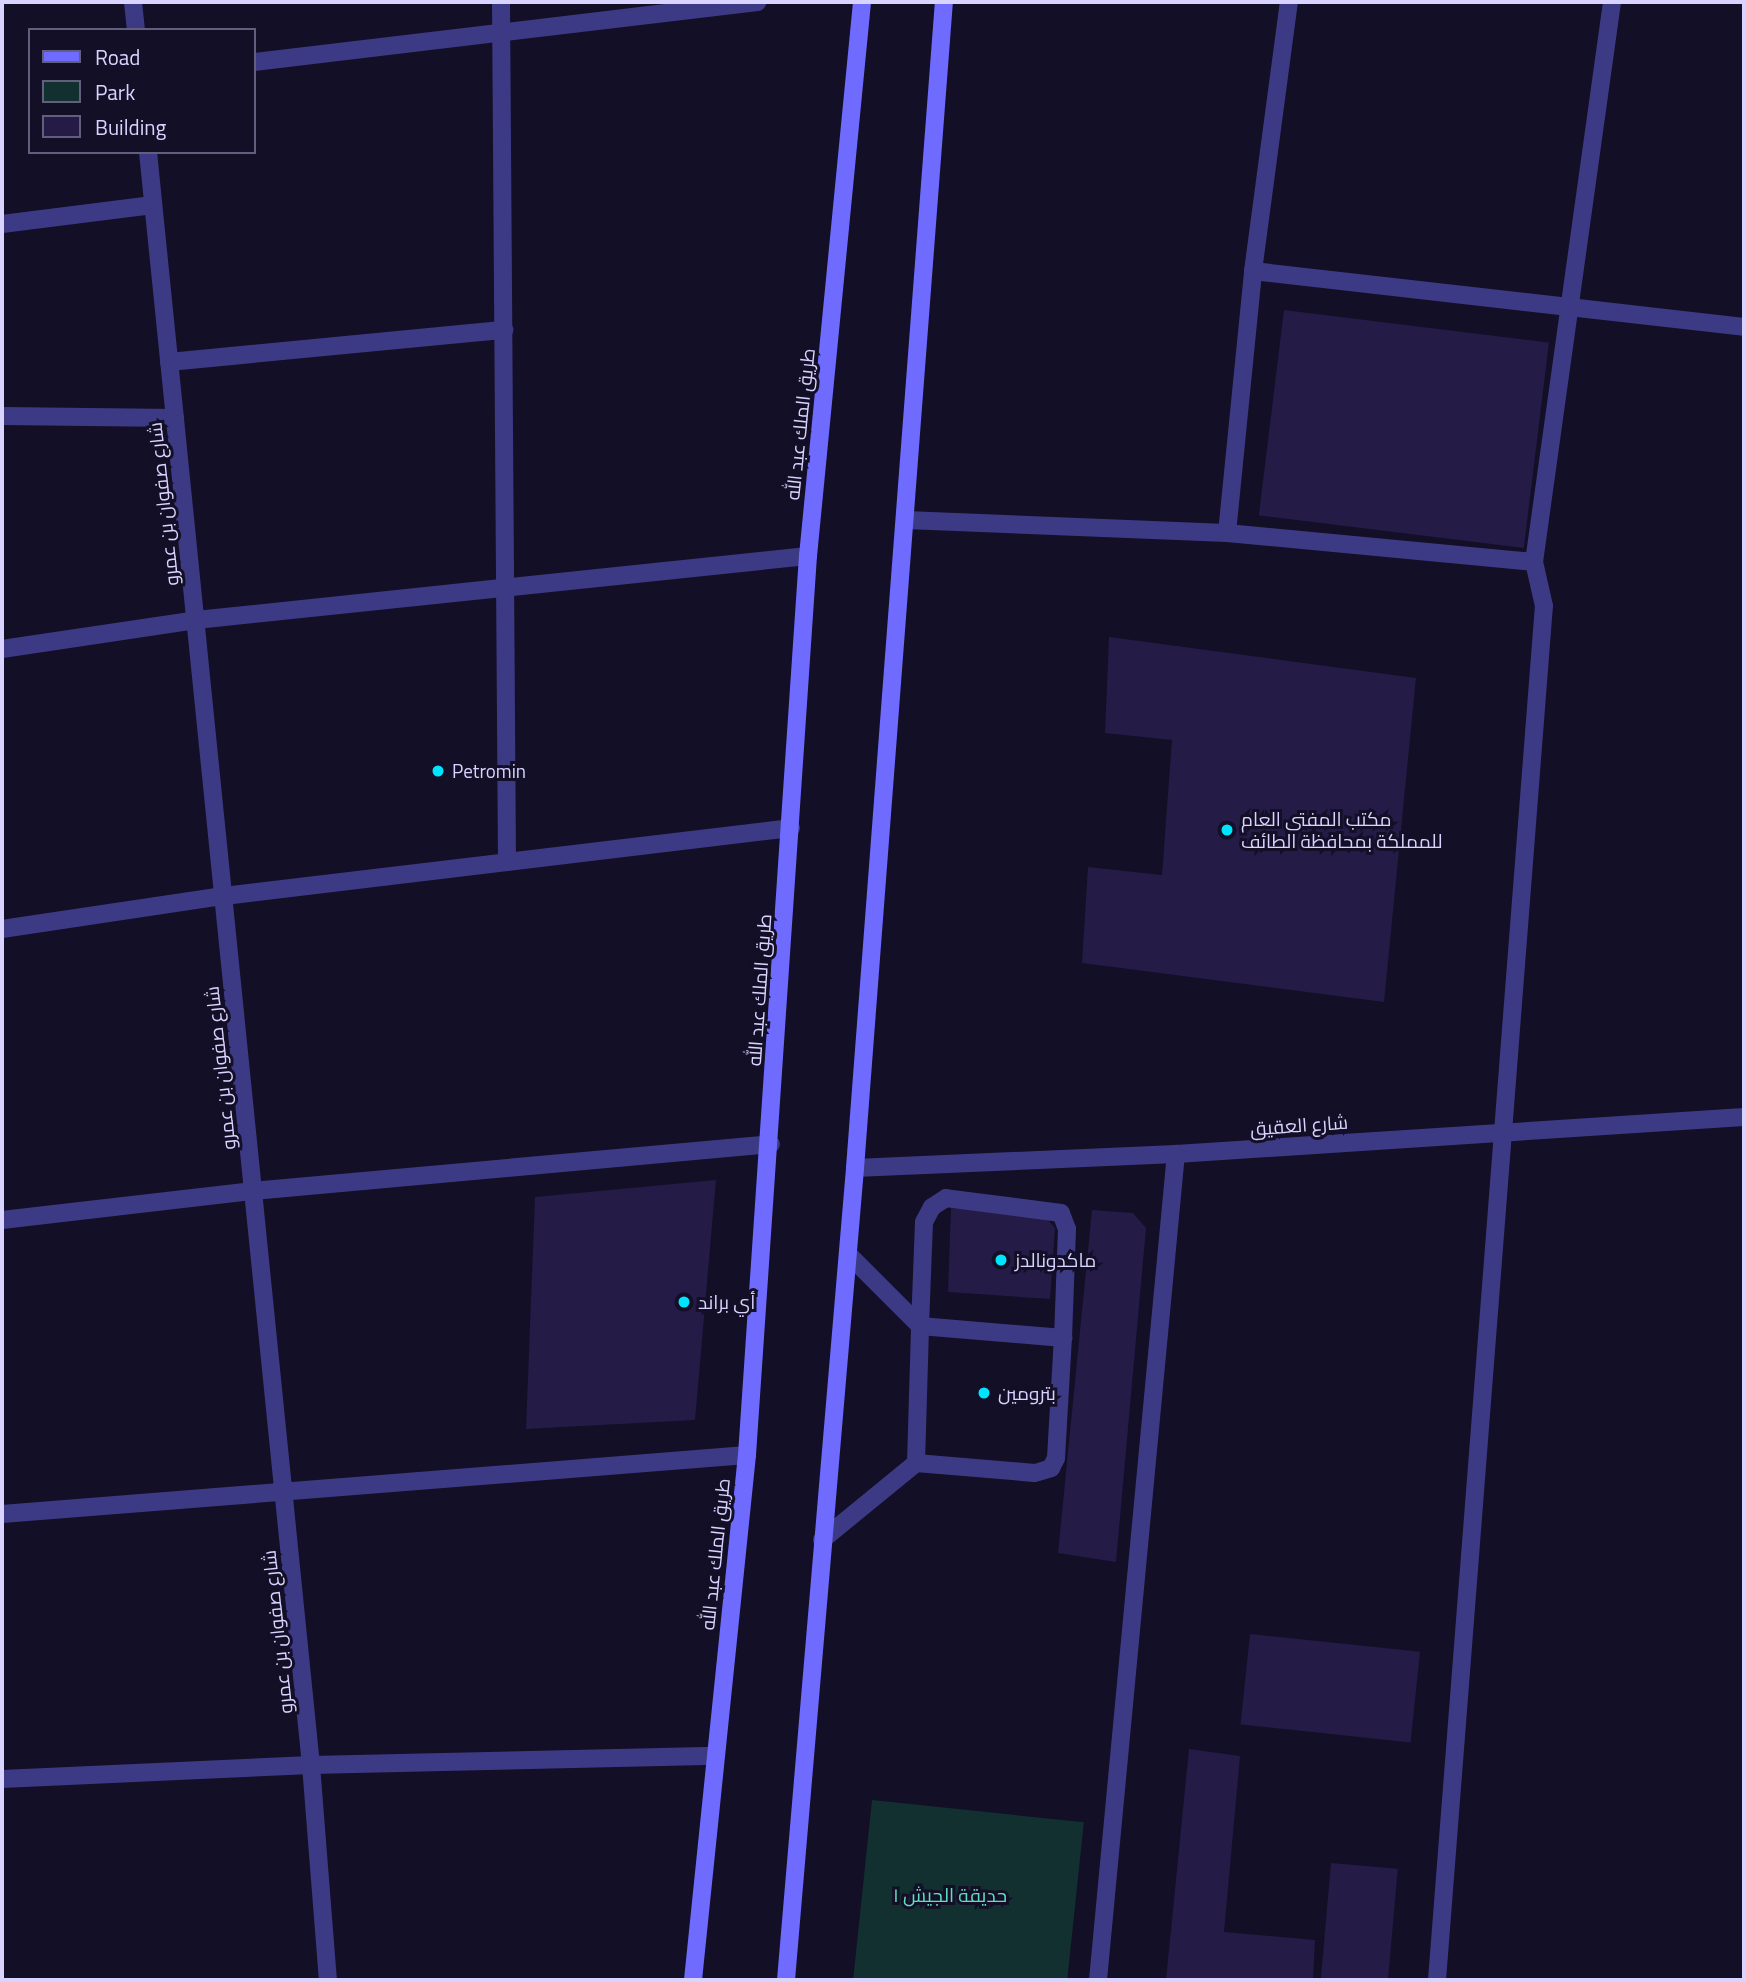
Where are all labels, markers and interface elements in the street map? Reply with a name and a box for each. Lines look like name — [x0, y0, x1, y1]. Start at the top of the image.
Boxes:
legend — [28, 28, 256, 154]
text: Road — [95, 41, 140, 73]
text: Park — [95, 76, 135, 108]
text: Building — [95, 111, 166, 143]
street label: طريق الملك عبد الله — [781, 347, 819, 501]
street label: شارع صفوان بن عمرو — [143, 421, 183, 587]
place label: Petromin — [452, 760, 526, 782]
marker: Petromin — [430, 763, 446, 779]
place label: مكتب المفتي العام للمملكة بمحافظة الطائف — [1241, 808, 1442, 852]
marker: مكتب المفتي العام للمملكة بمحافظة الطائف — [1219, 822, 1235, 838]
street label: طريق الملك عبد الله — [742, 913, 776, 1067]
street label: شارع صفوان بن عمرو — [200, 985, 240, 1151]
street label: شارع العقيق — [1249, 1110, 1349, 1140]
place label: ماكدونالدز — [1015, 1249, 1096, 1271]
marker: ماكدونالدز — [993, 1252, 1009, 1268]
place label: أي براند — [698, 1291, 755, 1313]
marker: أي براند — [676, 1294, 692, 1310]
place label: بترومين — [998, 1382, 1056, 1404]
marker: بترومين — [976, 1385, 992, 1401]
street label: طريق الملك عبد الله — [696, 1477, 734, 1631]
street label: شارع صفوان بن عمرو — [257, 1549, 297, 1715]
park label: حديقة الجيش ١ — [893, 1884, 1007, 1906]

